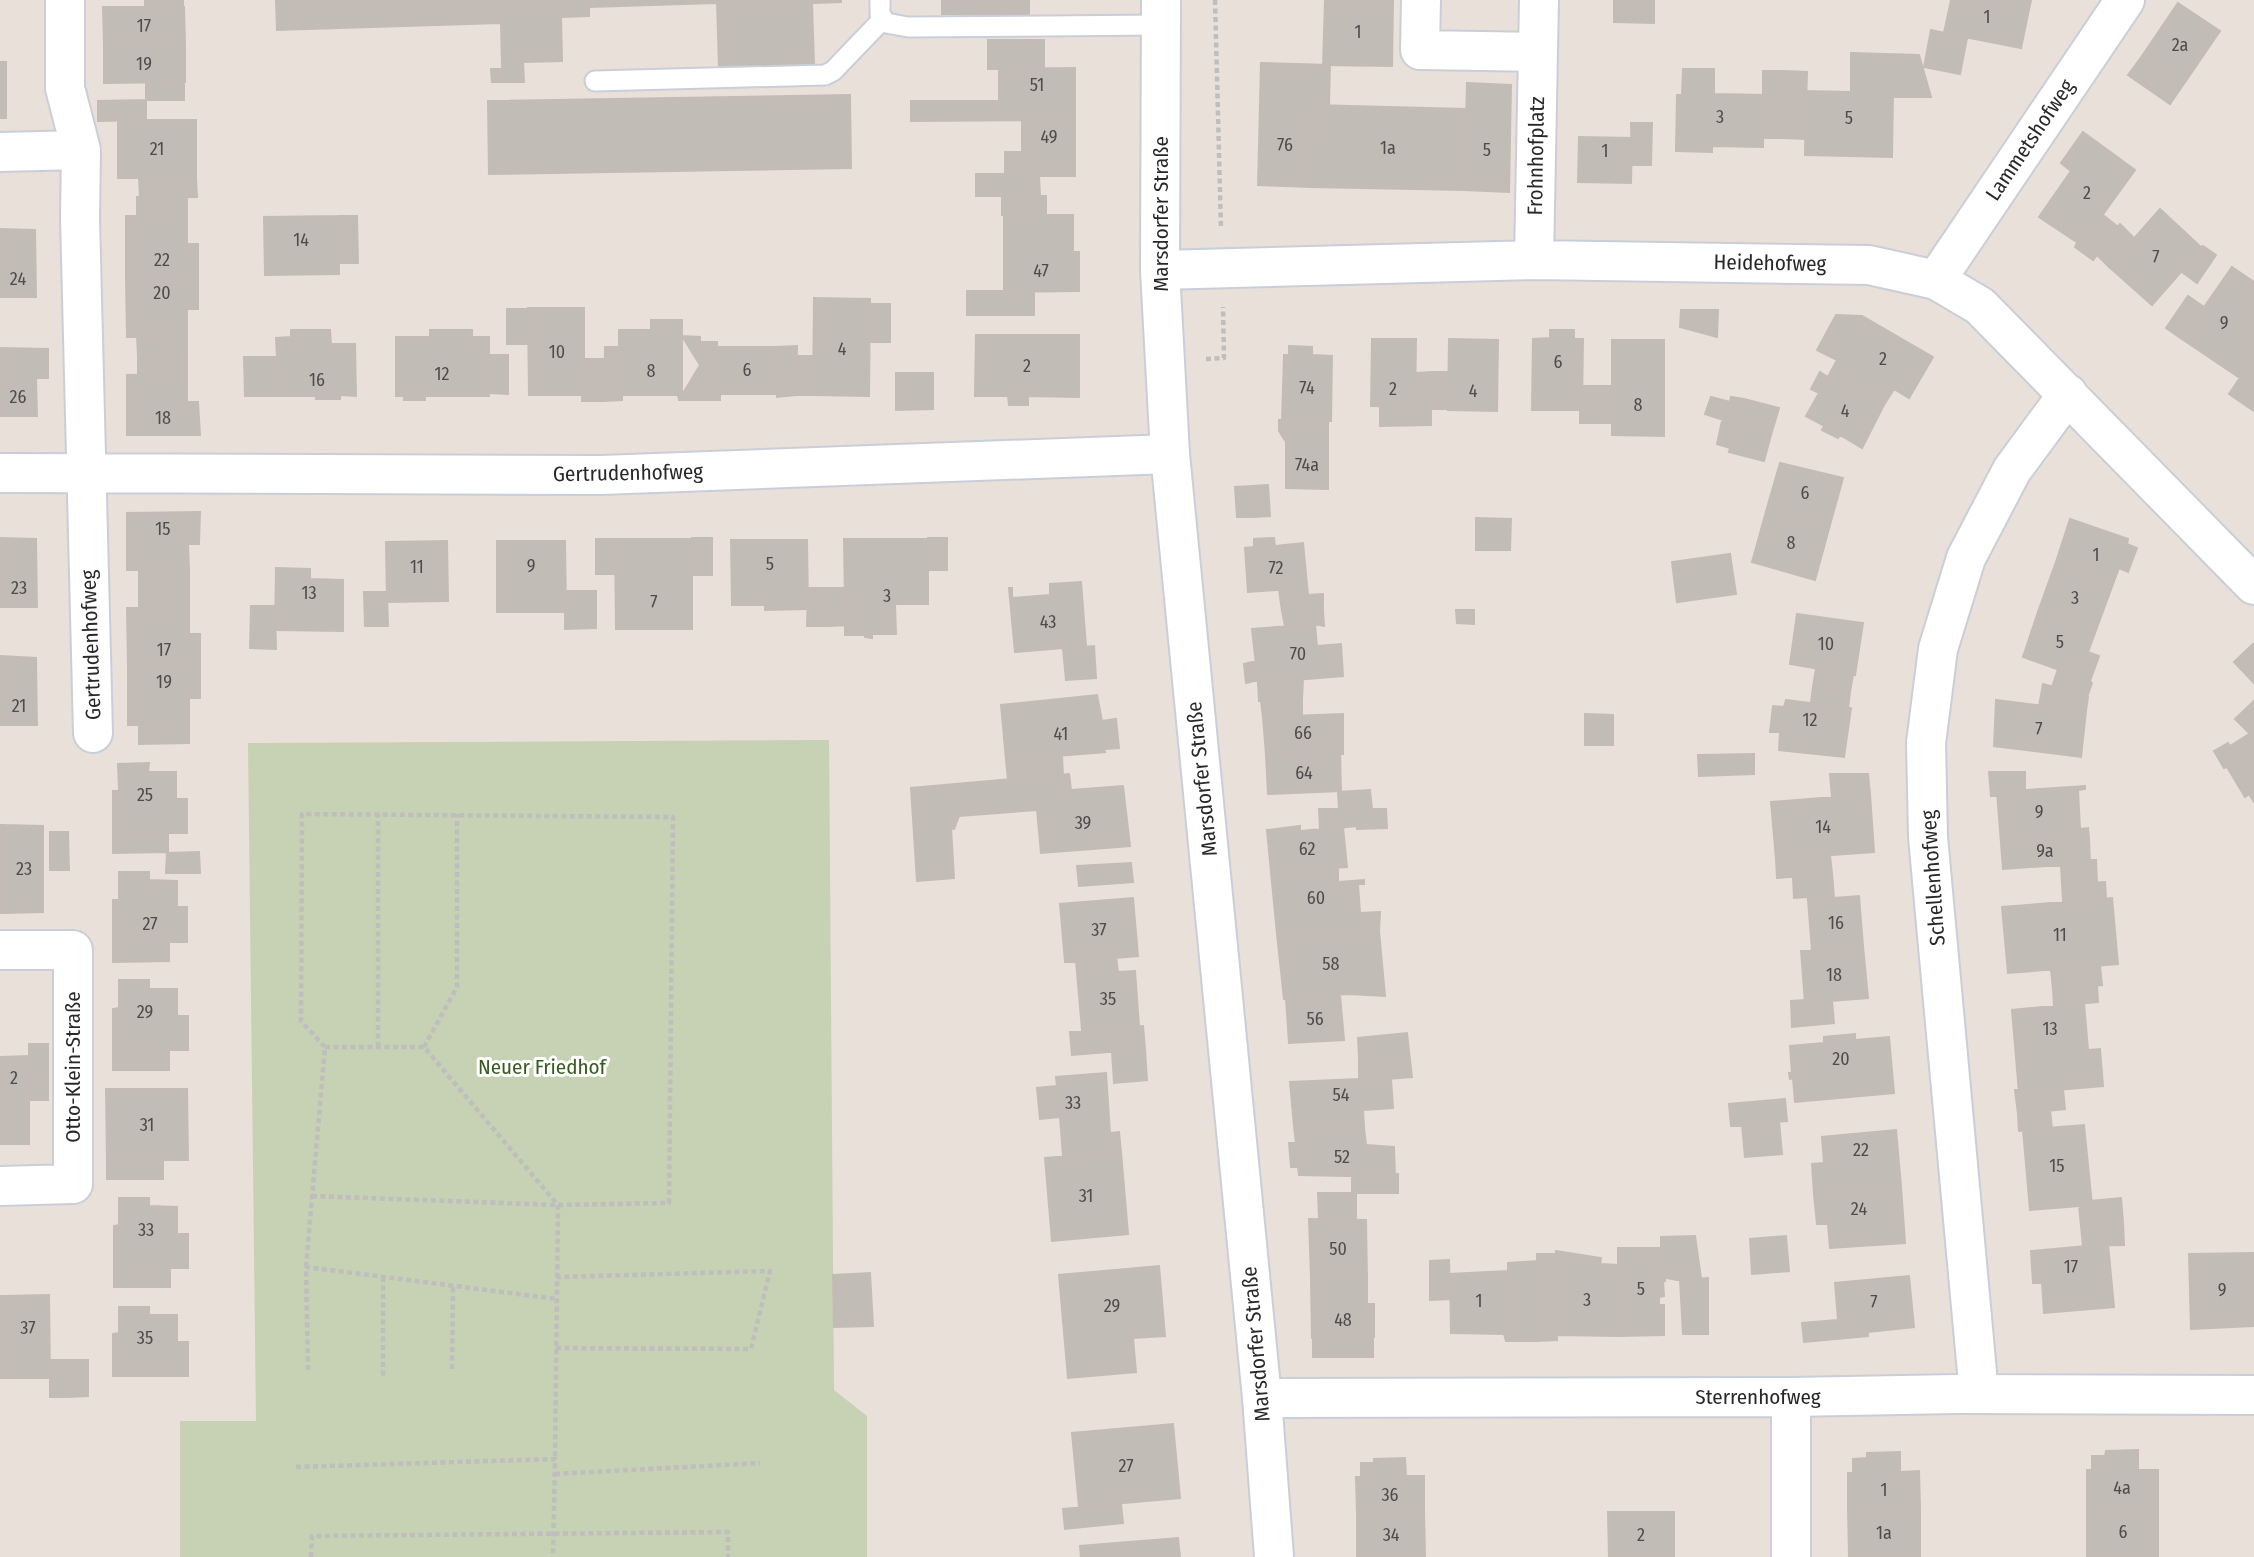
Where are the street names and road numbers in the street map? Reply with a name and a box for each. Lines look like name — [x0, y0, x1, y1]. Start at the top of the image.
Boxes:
street label: Lammetshofweg — [1980, 74, 2080, 206]
street label: Frohnhofplatz — [1522, 96, 1550, 216]
street label: Marsdorfer Straße — [1148, 136, 1174, 292]
street label: Heidehofweg — [1714, 249, 1827, 277]
street label: Gertrudenhofweg — [553, 459, 703, 487]
street label: Gertrudenhofweg — [75, 569, 107, 720]
street label: Marsdorfer Straße — [1181, 700, 1223, 858]
street label: Schellenhofweg — [1915, 809, 1951, 947]
street label: Otto-Klein-Straße — [60, 991, 86, 1143]
street label: Marsdorfer Straße — [1236, 1265, 1276, 1423]
street label: Sterrenhofweg — [1695, 1384, 1821, 1410]

